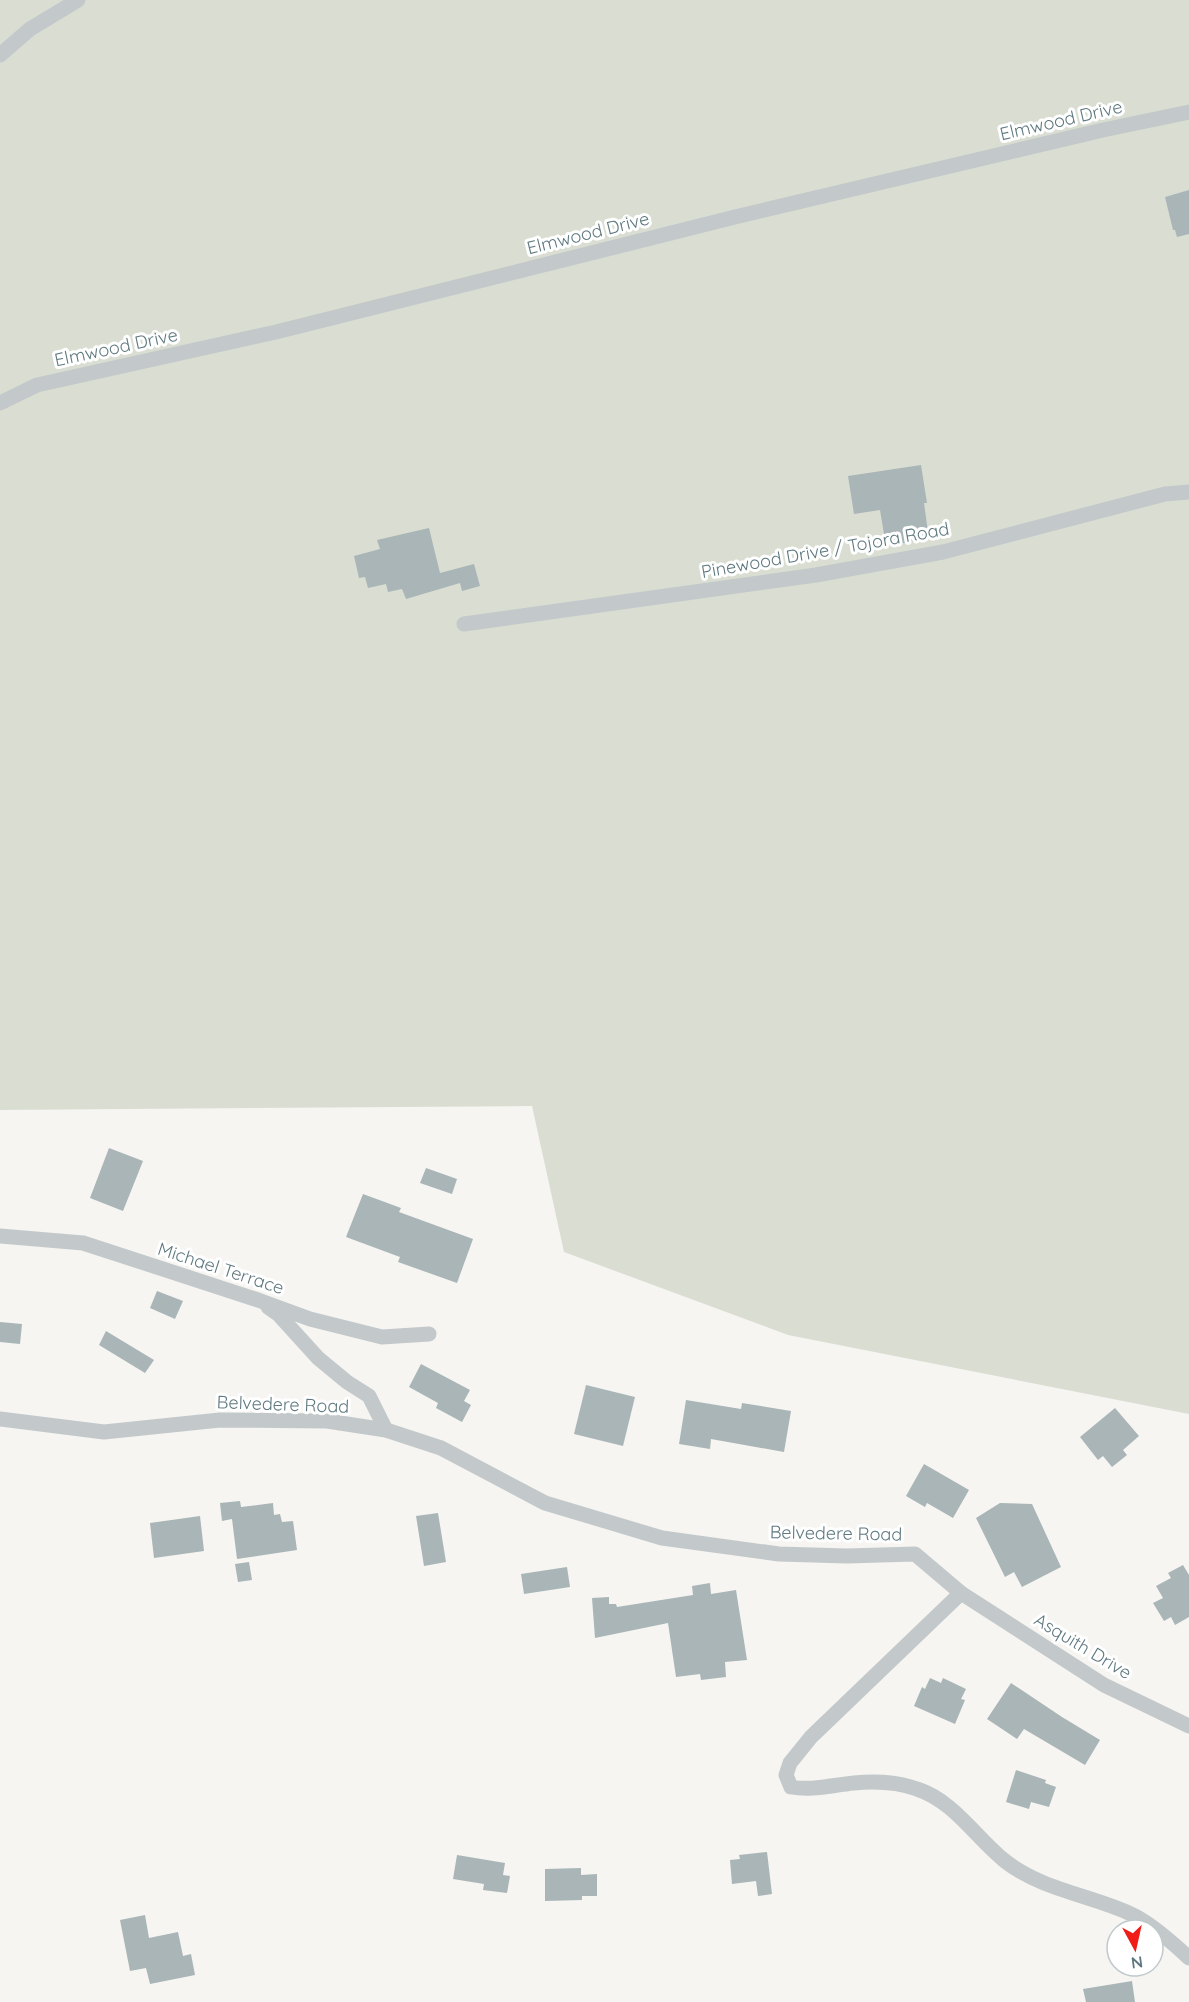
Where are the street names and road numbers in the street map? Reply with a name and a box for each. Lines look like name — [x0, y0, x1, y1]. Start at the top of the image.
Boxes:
street label: Elmwood Drive — [997, 95, 1125, 145]
street label: Elmwood Drive — [524, 207, 652, 259]
street label: Elmwood Drive — [52, 323, 180, 371]
street label: Pinewood Drive / Tojora Road — [699, 517, 951, 583]
street label: Michael Terrace — [155, 1237, 287, 1299]
street label: Belvedere Road — [216, 1390, 350, 1418]
street label: Belvedere Road — [770, 1520, 902, 1546]
street label: Asquith Drive — [1030, 1608, 1136, 1684]

